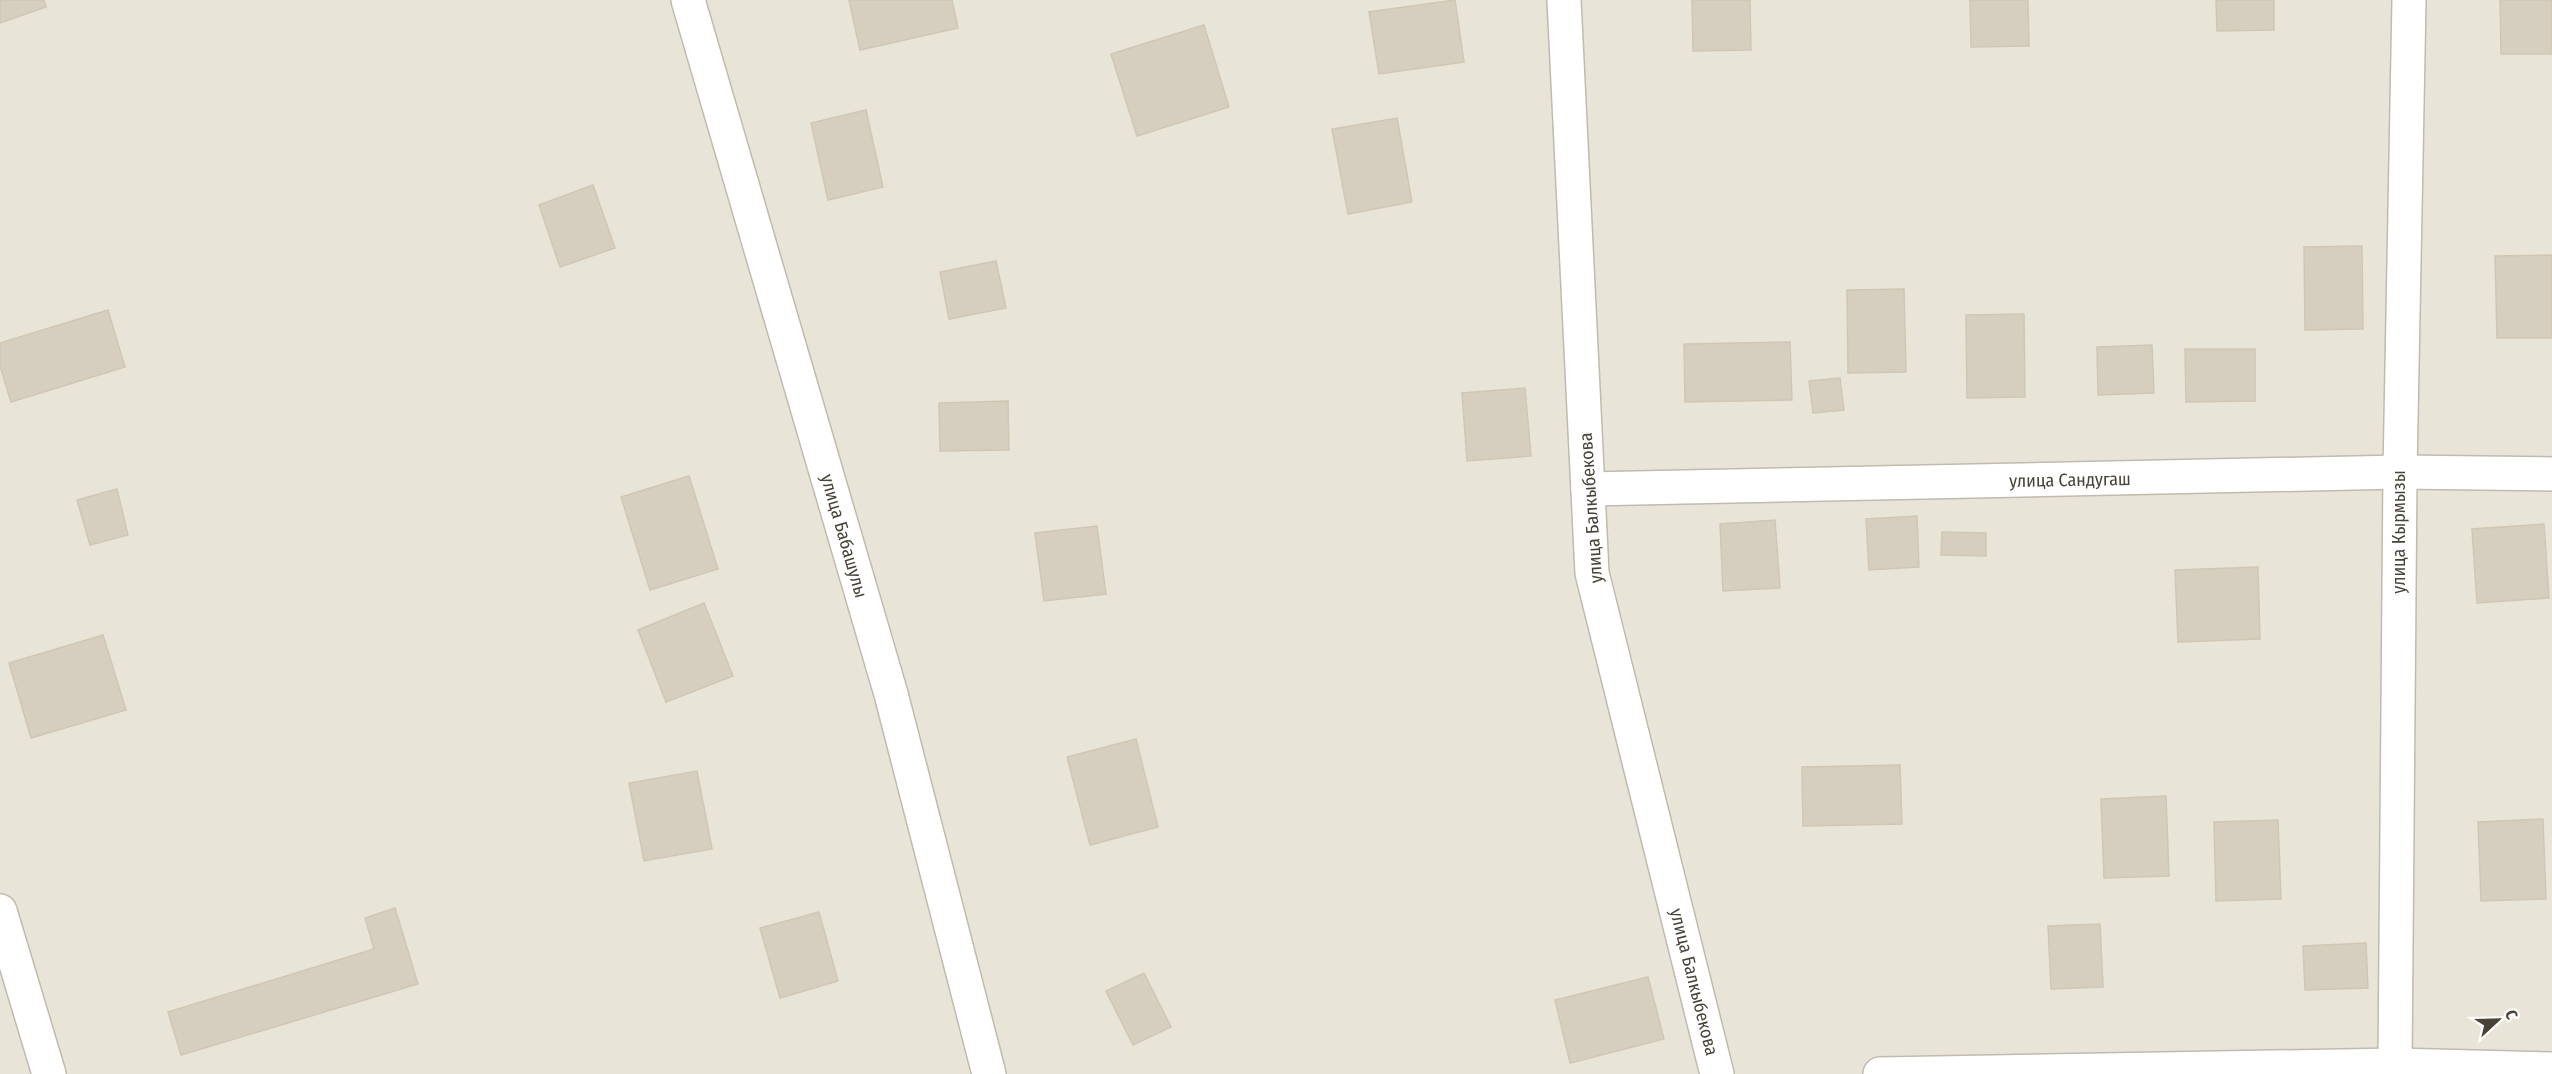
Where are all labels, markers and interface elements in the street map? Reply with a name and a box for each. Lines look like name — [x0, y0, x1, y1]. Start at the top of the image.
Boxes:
street label: улица Балкыбекова — [1575, 432, 1607, 584]
street label: улица Сандугаш — [2009, 468, 2131, 492]
street label: улица Кырмызы — [2388, 470, 2410, 594]
street label: улица Бабашулы — [816, 472, 872, 600]
street label: улица Балкыбекова — [1665, 906, 1723, 1058]
north arrow — [2468, 990, 2528, 1050]
text: С — [2501, 1007, 2522, 1023]

